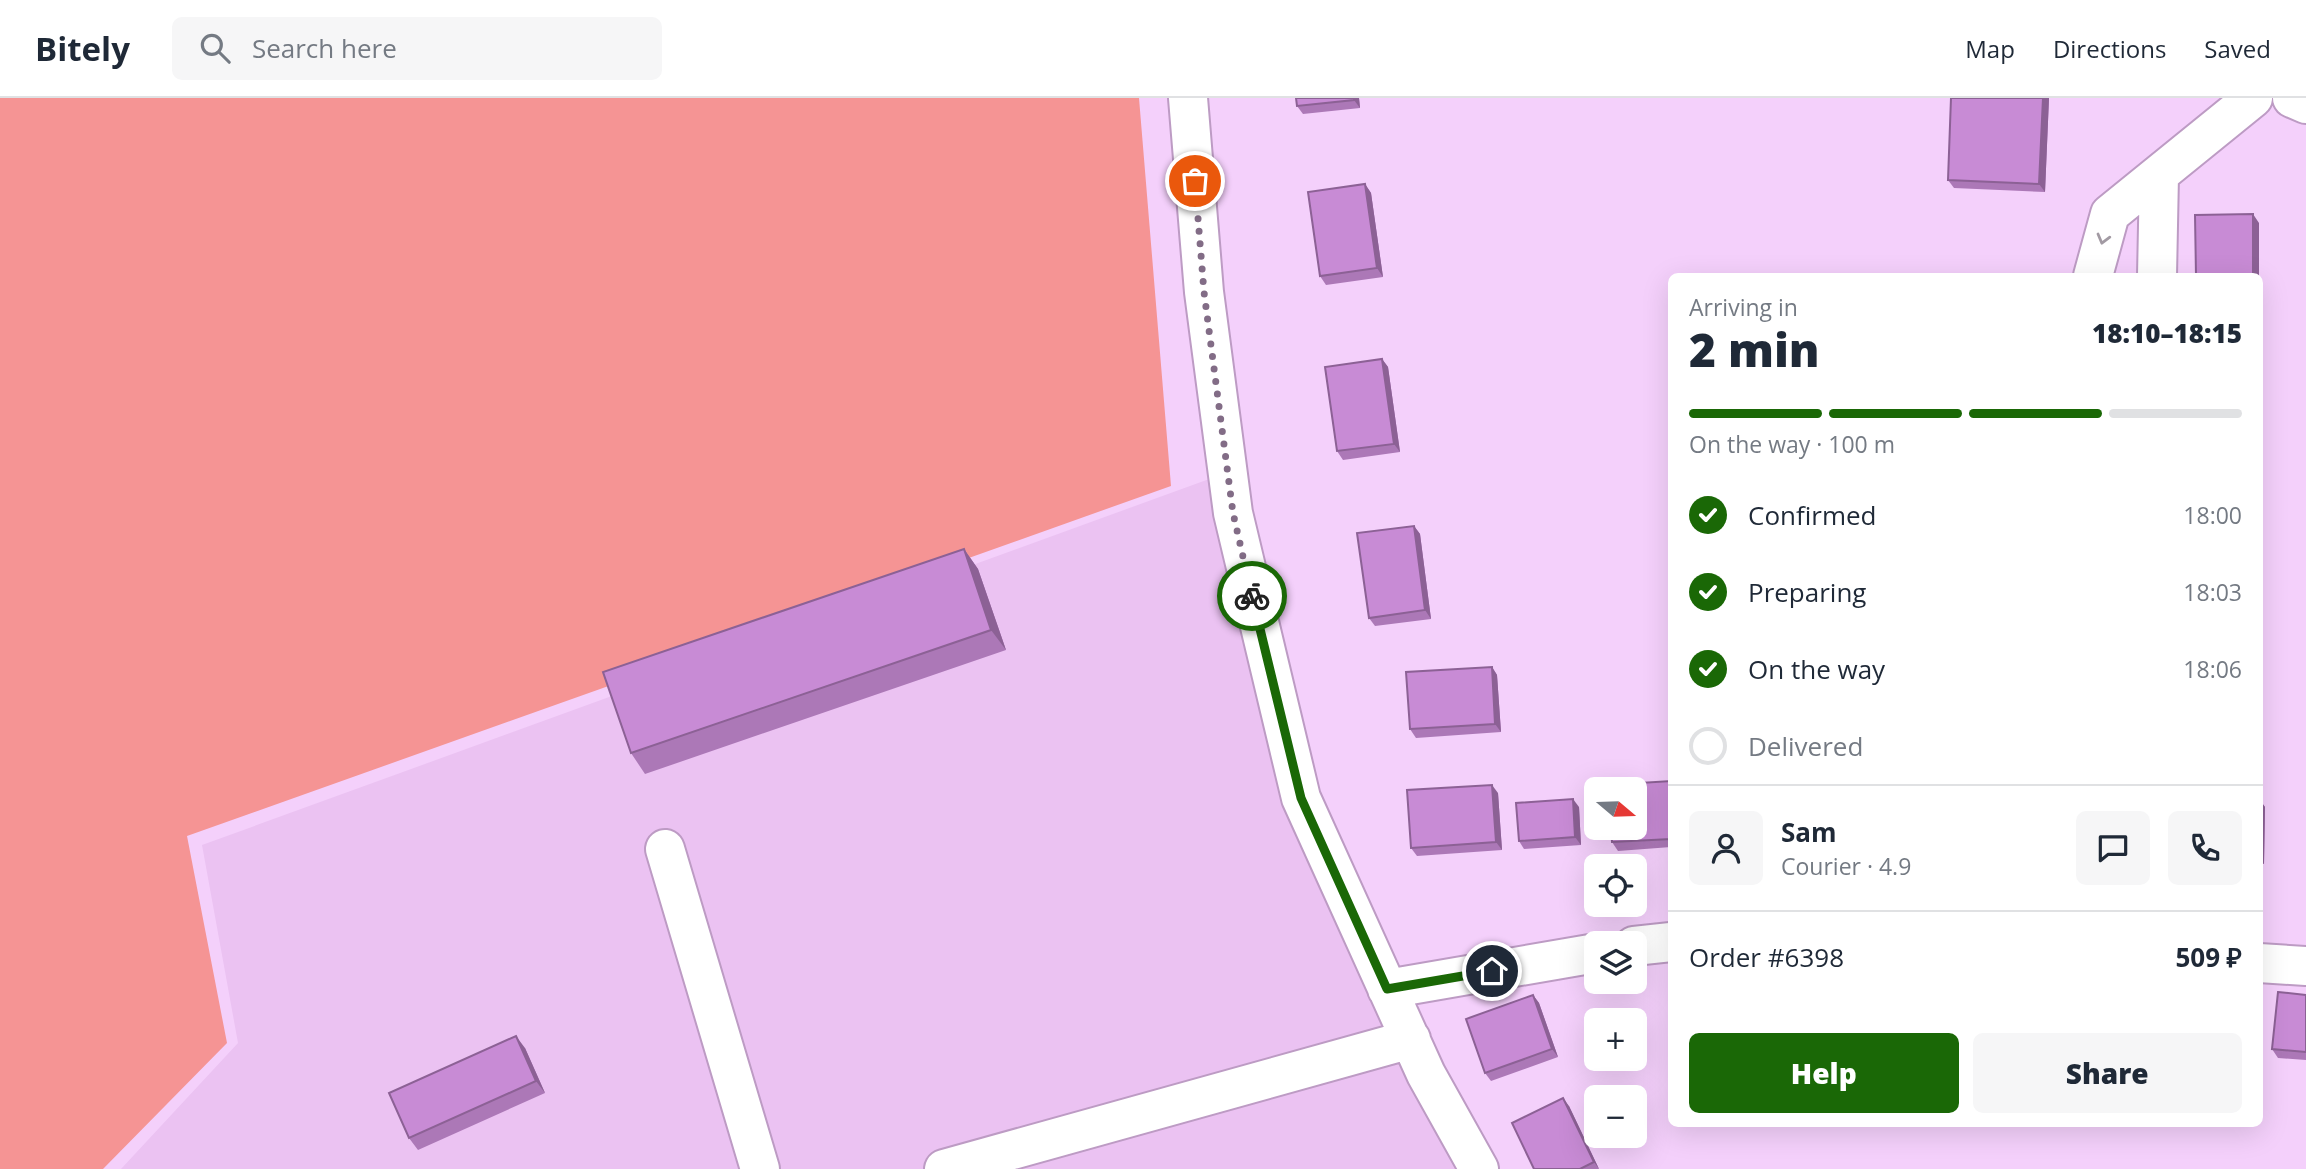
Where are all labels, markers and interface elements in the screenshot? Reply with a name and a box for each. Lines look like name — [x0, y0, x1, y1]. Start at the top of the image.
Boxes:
search box — [172, 17, 662, 80]
text: Bitely — [35, 26, 130, 71]
icon: search — [196, 29, 234, 67]
text: Search here — [252, 30, 397, 66]
text: Map — [1965, 32, 2015, 65]
text: Directions — [2053, 32, 2166, 65]
text: Saved — [2204, 32, 2271, 65]
pin — [1165, 151, 1225, 211]
icon: bag — [1176, 162, 1214, 200]
one-way arrow — [2097, 232, 2112, 244]
text: Arriving in — [1689, 291, 1798, 323]
text: 18:10–18:15 — [2092, 315, 2242, 351]
text: 2 min — [1689, 318, 1820, 380]
text: On the way · 100 m — [1689, 428, 1895, 460]
icon: check — [1689, 496, 1727, 534]
text: Confirmed — [1748, 497, 1876, 533]
text: 18:00 — [2183, 499, 2242, 531]
courier — [1217, 561, 1287, 631]
icon: check — [1689, 573, 1727, 611]
text: Preparing — [1748, 574, 1866, 610]
text: 18:03 — [2183, 576, 2242, 608]
icon: bike — [1233, 577, 1271, 615]
icon: check — [1689, 650, 1727, 688]
text: On the way — [1748, 651, 1885, 687]
text: 18:06 — [2183, 653, 2242, 685]
text: Delivered — [1748, 728, 1863, 764]
north arrow — [1584, 777, 1647, 840]
map controls — [1584, 777, 1647, 1148]
button: person — [1689, 811, 1763, 885]
button: chat — [2076, 811, 2150, 885]
button: phone — [2168, 811, 2242, 885]
text: Sam — [1781, 814, 1837, 850]
text: Courier · 4.9 — [1781, 850, 1911, 882]
button: locate — [1584, 854, 1647, 917]
button: layers — [1584, 931, 1647, 994]
text: Order #6398 — [1689, 939, 1844, 975]
text: 509 ₽ — [2176, 939, 2242, 975]
pin — [1462, 941, 1522, 1001]
icon: home — [1473, 952, 1511, 990]
button: + — [1584, 1008, 1647, 1071]
button: Help — [1689, 1033, 1959, 1113]
button: Share — [1973, 1033, 2242, 1113]
button: − — [1584, 1085, 1647, 1148]

